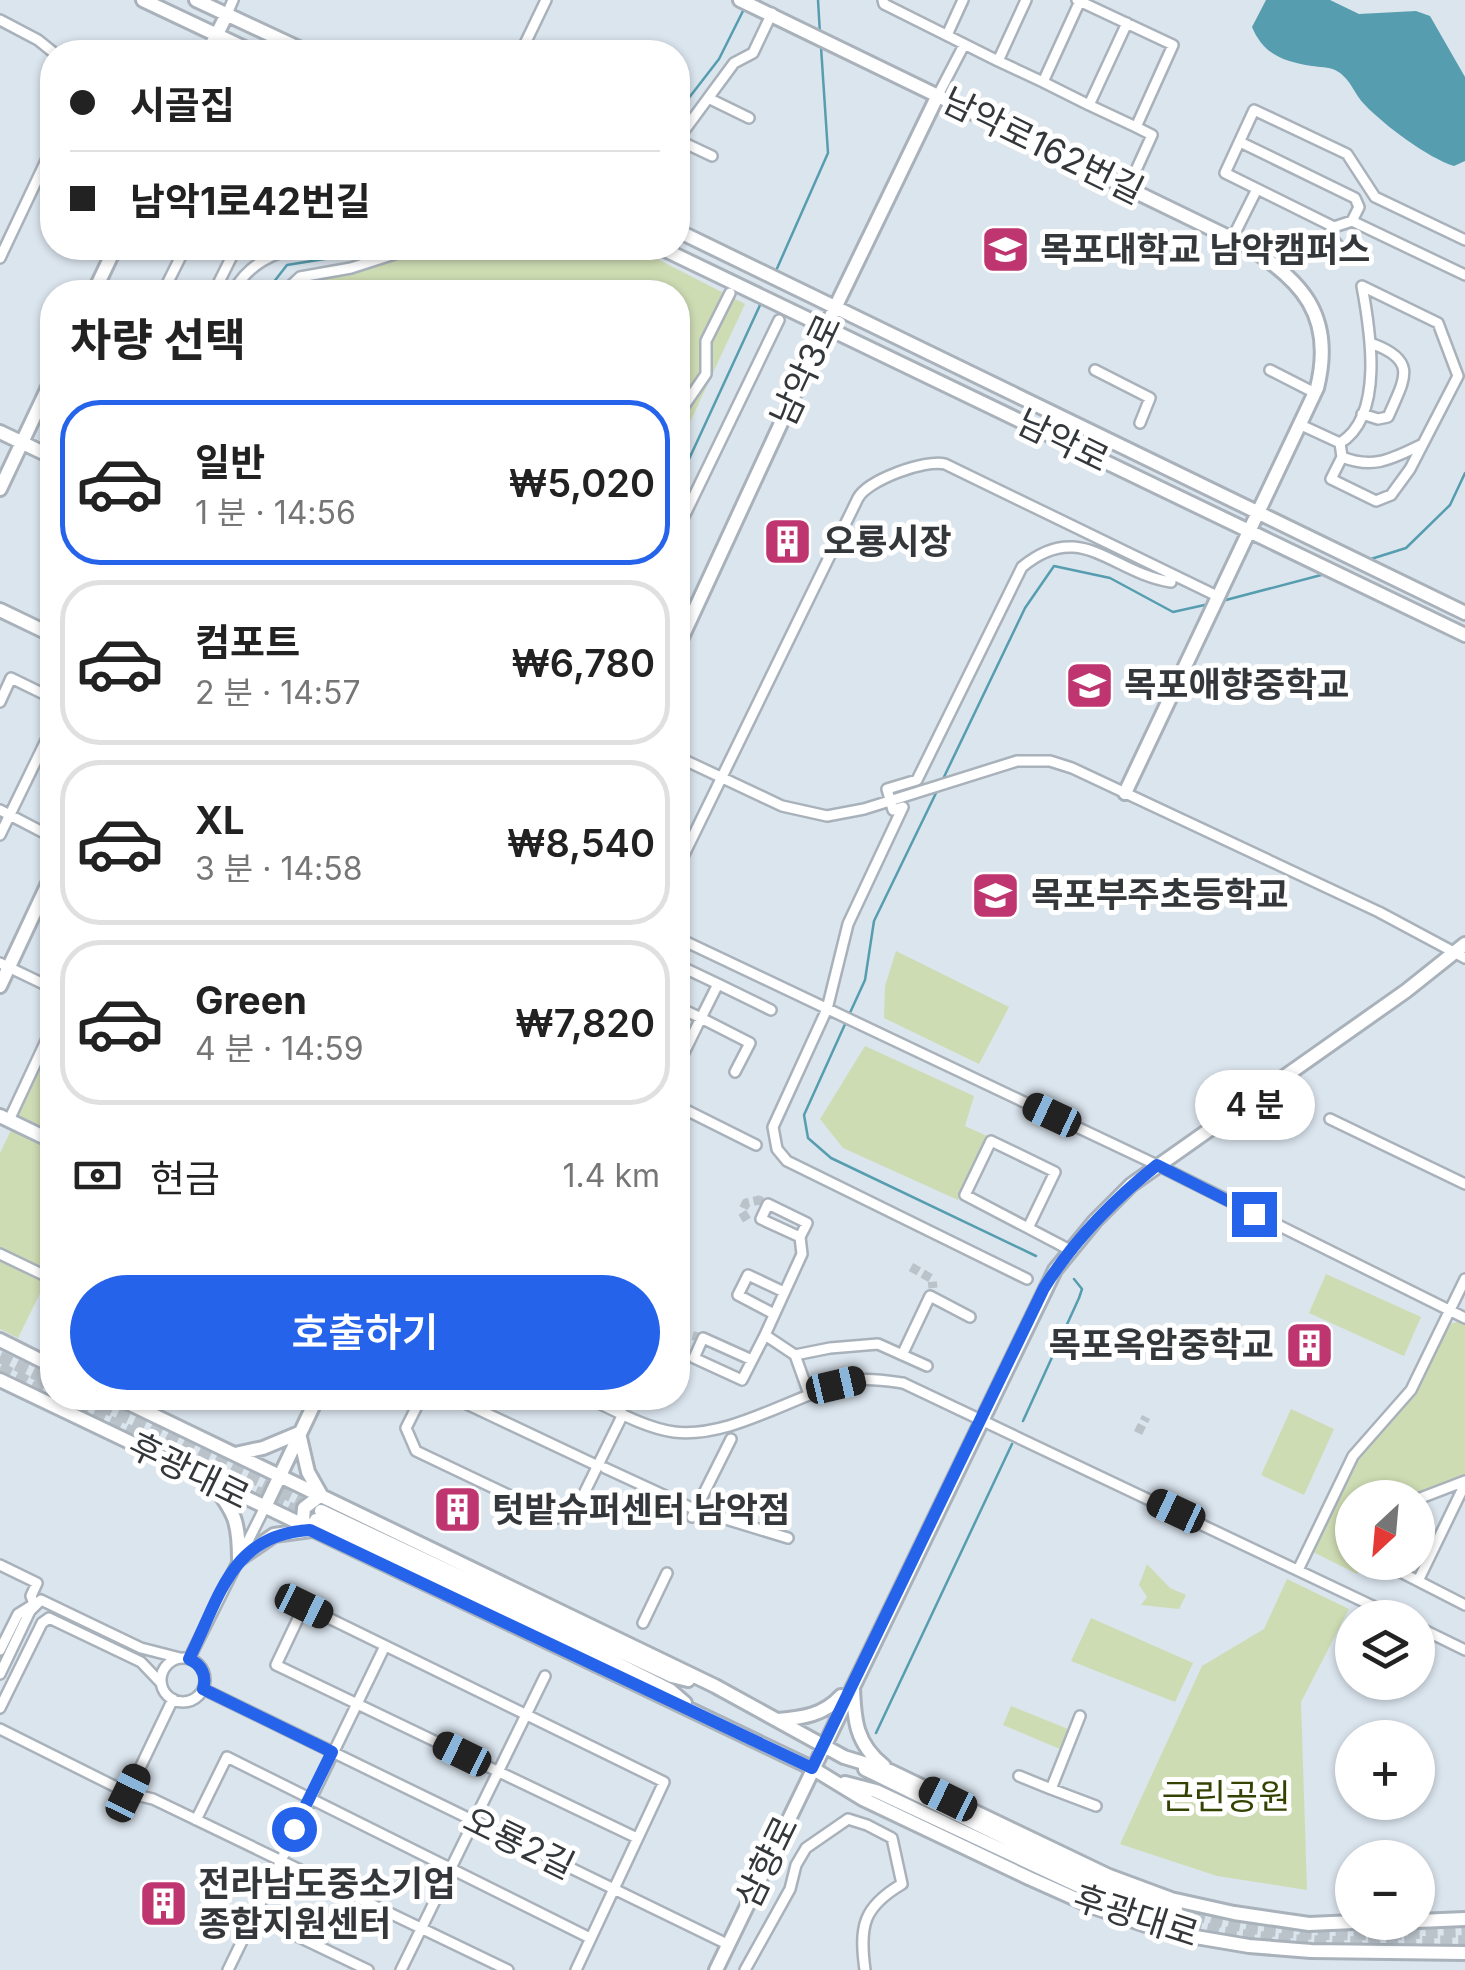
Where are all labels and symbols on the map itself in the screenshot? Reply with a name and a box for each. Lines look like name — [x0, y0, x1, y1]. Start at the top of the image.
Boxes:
street label: 남악로162번길 — [936, 78, 1151, 212]
school or university icon: 목포대학교 남악캠퍼스 — [979, 224, 1031, 276]
place label: 목포대학교 남악캠퍼스 — [1040, 228, 1370, 270]
street label: 남악3로 — [761, 307, 849, 432]
street label: 남악로 — [1011, 400, 1116, 480]
building icon: 오룡시장 — [762, 516, 814, 568]
place label: 오룡시장 — [823, 520, 952, 562]
school or university icon: 목포애향중학교 — [1063, 659, 1115, 711]
place label: 목포애향중학교 — [1124, 663, 1349, 705]
school or university icon: 목포부주초등학교 — [970, 869, 1022, 921]
place label: 목포부주초등학교 — [1031, 873, 1289, 915]
callout: 4 분 — [1194, 1069, 1314, 1139]
car — [1018, 1089, 1086, 1141]
route end — [1232, 1192, 1277, 1237]
building icon: 목포옥암중학교 — [1283, 1319, 1335, 1371]
place label: 목포옥암중학교 — [1049, 1323, 1274, 1365]
car — [803, 1364, 869, 1406]
street label: 후광대로 — [122, 1423, 257, 1517]
north arrow — [1335, 1480, 1435, 1580]
building icon: 텃밭슈퍼센터 남악점 — [431, 1484, 483, 1536]
car — [1142, 1485, 1210, 1537]
place label: 텃밭슈퍼센터 남악점 — [492, 1488, 790, 1530]
car — [270, 1579, 338, 1633]
car — [428, 1727, 496, 1781]
car — [101, 1759, 155, 1827]
car — [914, 1772, 982, 1826]
park label: 근린공원 — [1162, 1775, 1290, 1817]
street label: 오룡2길 — [457, 1797, 582, 1887]
route start — [272, 1807, 317, 1852]
street label: 삼향로 — [726, 1809, 806, 1914]
place label: 전라남도중소기업 종합지원센터 — [198, 1862, 456, 1944]
street label: 후광대로 — [1069, 1875, 1204, 1955]
building icon: 전라남도중소기업 종합지원센터 — [137, 1878, 189, 1930]

